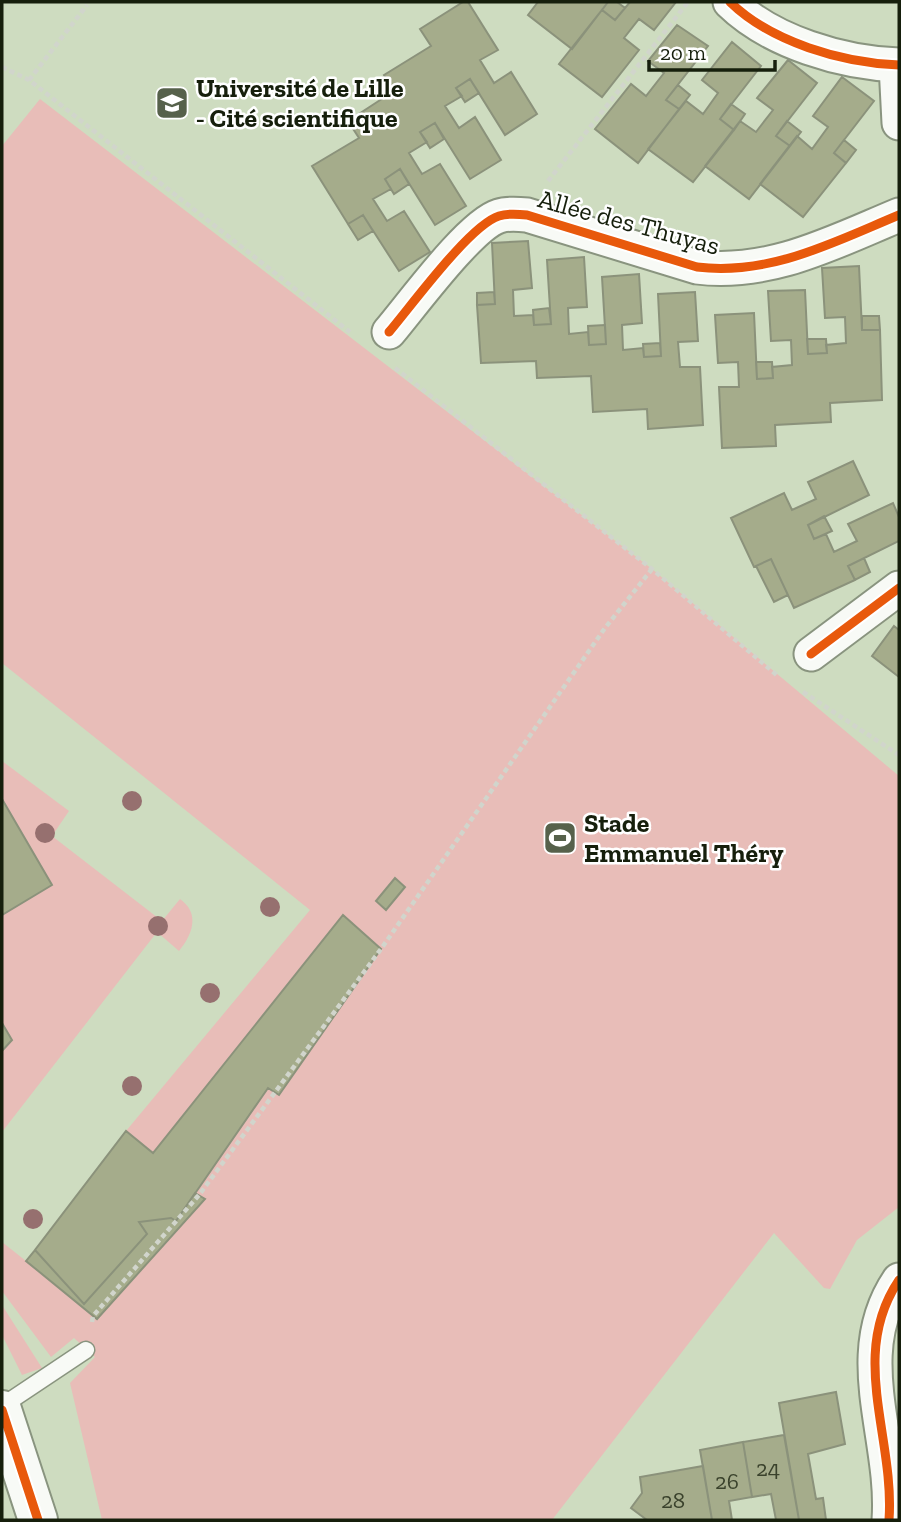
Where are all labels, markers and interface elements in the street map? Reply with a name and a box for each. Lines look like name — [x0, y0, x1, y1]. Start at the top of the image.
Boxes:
scale bar — [649, 28, 775, 72]
text: 20 m — [660, 40, 706, 65]
place label: Université de Lille ‐ Cité scientifique — [196, 72, 404, 134]
school or university icon: Université de Lille ‐ Cité scientifique — [153, 84, 191, 122]
street label: Allée des Thuyas — [535, 182, 723, 262]
place label: Stade Emmanuel Théry — [584, 807, 784, 869]
sports icon: Stade Emmanuel Théry — [541, 819, 579, 857]
house number: 24 — [756, 1454, 780, 1482]
house number: 26 — [715, 1467, 739, 1495]
house number: 28 — [661, 1486, 685, 1514]

